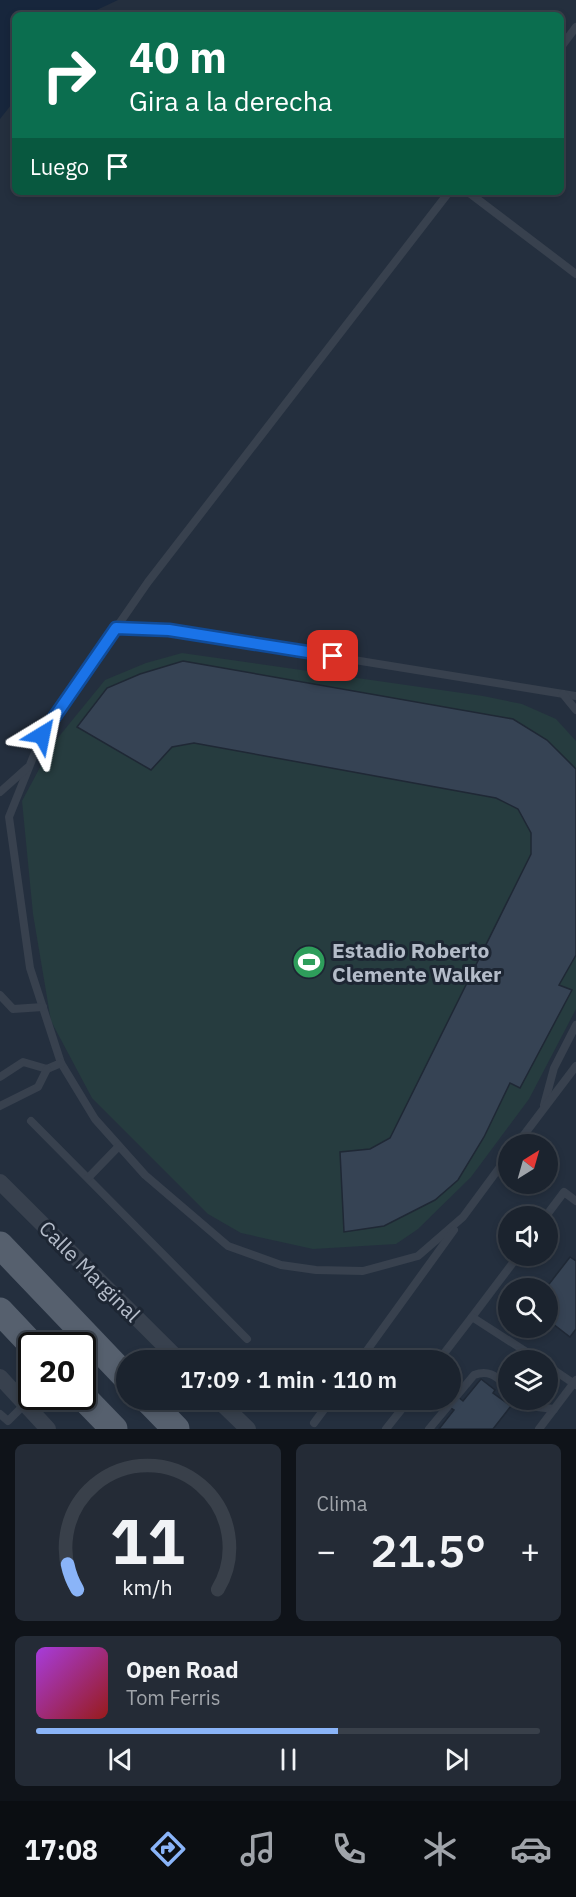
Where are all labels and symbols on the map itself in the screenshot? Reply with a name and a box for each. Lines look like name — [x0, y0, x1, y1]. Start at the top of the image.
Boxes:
pin — [307, 630, 358, 681]
position arrow — [10, 703, 74, 767]
place label: Estadio Roberto Clemente Walker — [332, 936, 502, 988]
sports icon: Estadio Roberto Clemente Walker — [291, 944, 327, 980]
north arrow — [498, 1134, 558, 1194]
street label: Calle Marginal — [33, 1214, 147, 1328]
speed limit sign: 20 — [18, 1332, 96, 1410]

